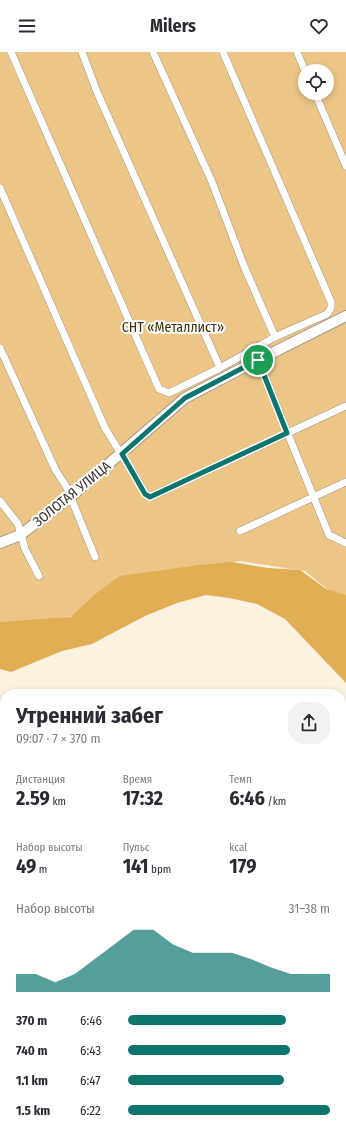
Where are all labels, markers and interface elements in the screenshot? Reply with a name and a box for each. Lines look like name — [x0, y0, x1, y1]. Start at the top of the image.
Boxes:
icon: menu — [16, 15, 38, 37]
text: Milers — [150, 15, 196, 37]
icon: heart — [308, 15, 330, 37]
map controls — [298, 64, 334, 100]
button: locate — [298, 64, 334, 100]
park label: СНТ «Металлист» — [122, 319, 224, 336]
pin — [241, 343, 275, 377]
icon: arrive — [247, 349, 269, 371]
street label: ЗОЛОТАЯ УЛИЦА — [30, 457, 115, 530]
text: Утренний забег — [16, 702, 163, 729]
button: share — [288, 702, 330, 744]
text: 09:07 · 7 × 370 m — [16, 731, 100, 746]
text: Дистанция — [16, 773, 65, 786]
text: Время — [123, 773, 152, 786]
text: Темп — [229, 773, 252, 786]
text: 2.59 — [16, 786, 50, 810]
text: 17:32 — [123, 786, 163, 810]
text: 6:46 — [229, 786, 265, 810]
text: km — [50, 795, 66, 808]
text: /km — [265, 795, 286, 808]
text: Набор высоты — [16, 841, 83, 854]
text: Пульс — [123, 841, 150, 854]
text: kcal — [229, 841, 247, 854]
text: 49 — [16, 854, 36, 878]
text: 141 — [123, 854, 149, 878]
text: 179 — [229, 854, 257, 878]
text: m — [36, 863, 47, 876]
text: bpm — [149, 863, 171, 876]
text: Набор высоты — [16, 901, 95, 916]
text: 31–38 m — [289, 901, 330, 916]
text: 370 m — [16, 1013, 47, 1028]
text: 6:46 — [80, 1013, 102, 1028]
text: 740 m — [16, 1043, 48, 1058]
text: 6:43 — [80, 1043, 101, 1058]
text: 1.1 km — [16, 1073, 48, 1088]
text: 6:47 — [80, 1073, 100, 1088]
text: 1.5 km — [16, 1103, 50, 1118]
text: 6:22 — [80, 1103, 101, 1118]

